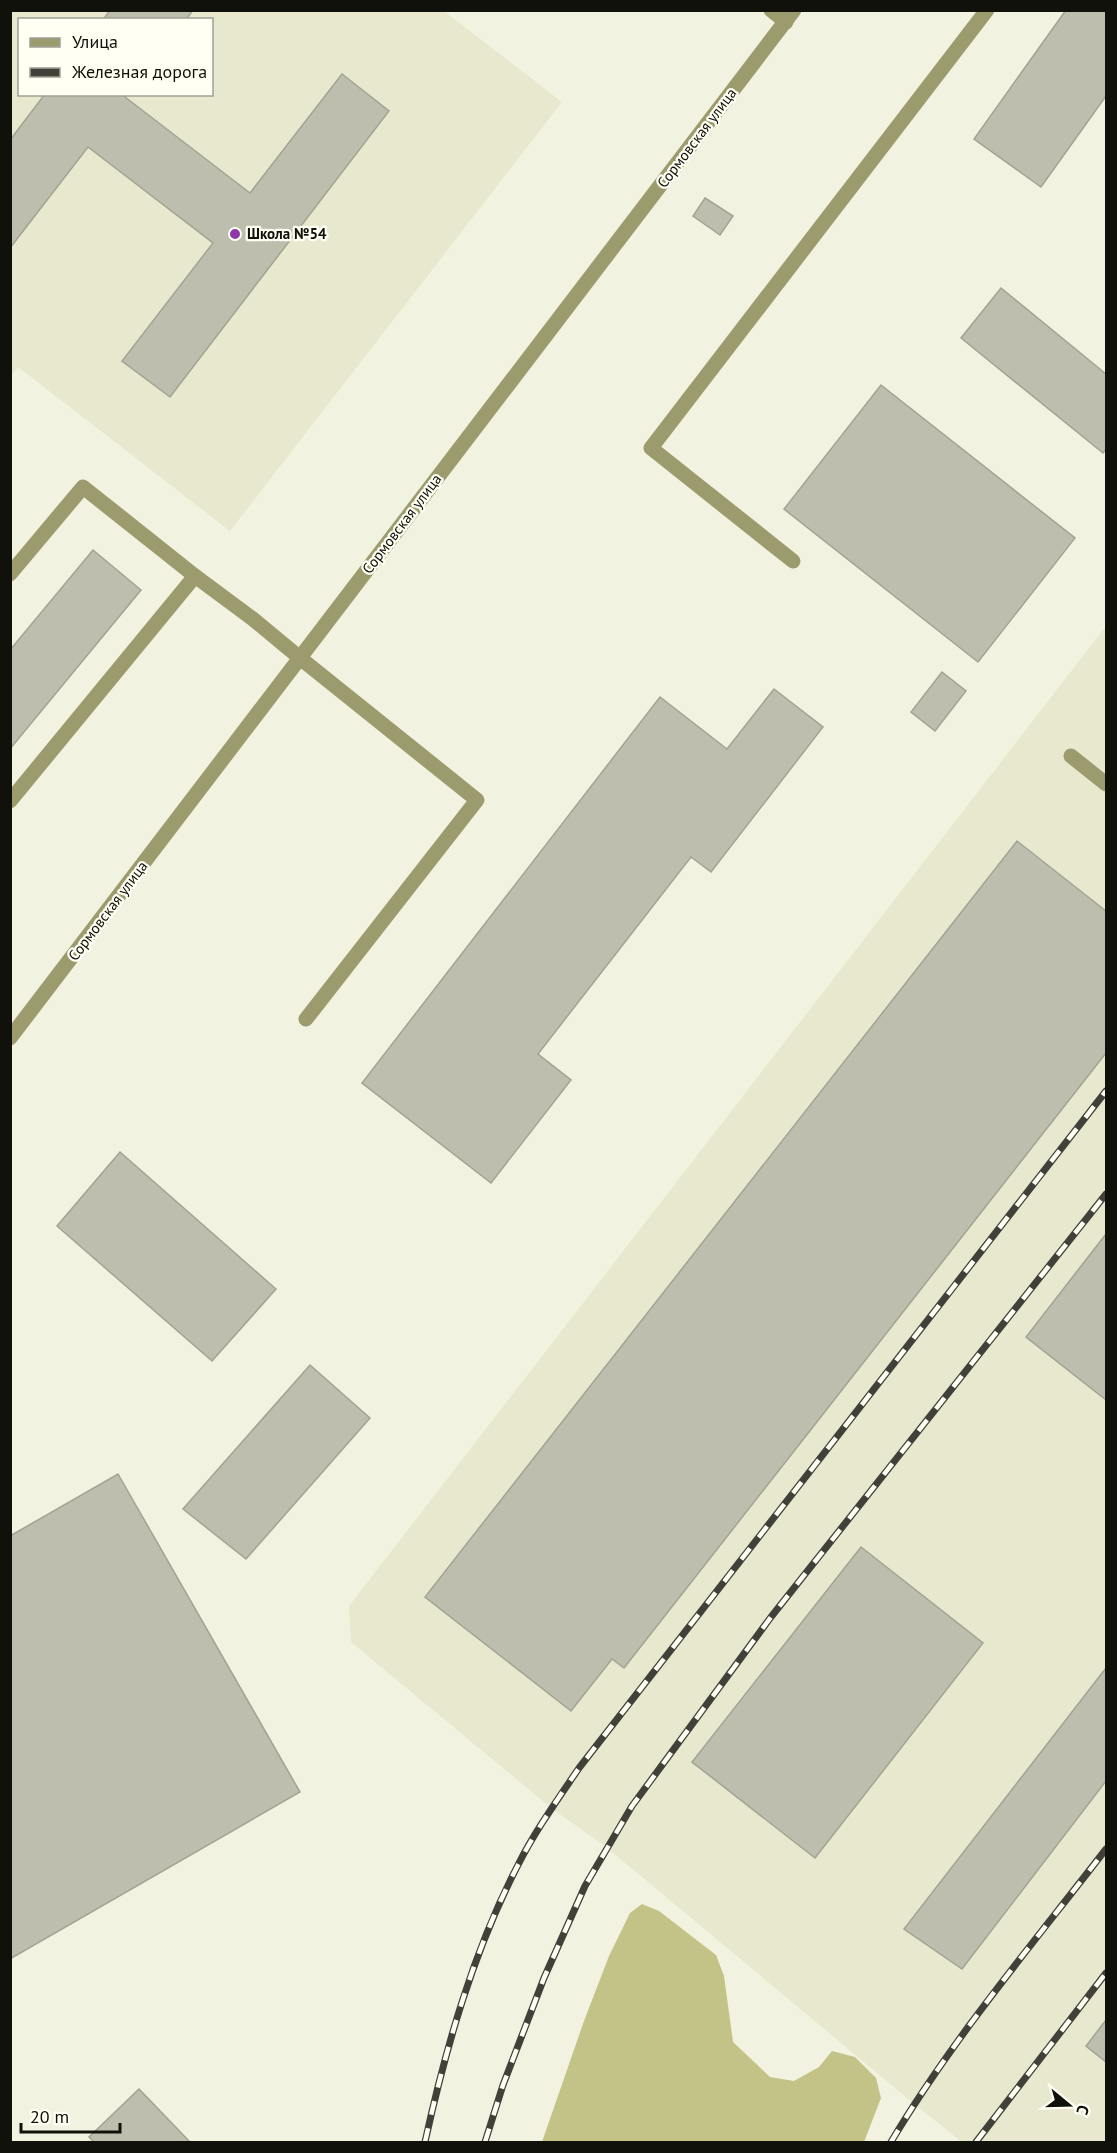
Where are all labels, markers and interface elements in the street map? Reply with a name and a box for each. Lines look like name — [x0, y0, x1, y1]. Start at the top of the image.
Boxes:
legend — [18, 18, 213, 96]
text: Улица — [72, 30, 118, 53]
text: Железная дорога — [71, 60, 207, 83]
street label: Сормовская улица — [653, 84, 740, 191]
place label: Школа №54 — [247, 224, 327, 243]
marker: Школа №54 — [228, 227, 242, 241]
street label: Сормовская улица — [358, 470, 445, 577]
street label: Сормовская улица — [64, 857, 151, 964]
north arrow — [1039, 2075, 1099, 2135]
scale bar — [21, 2096, 120, 2134]
text: С — [1072, 2102, 1094, 2117]
text: 20 m — [30, 2105, 69, 2128]

